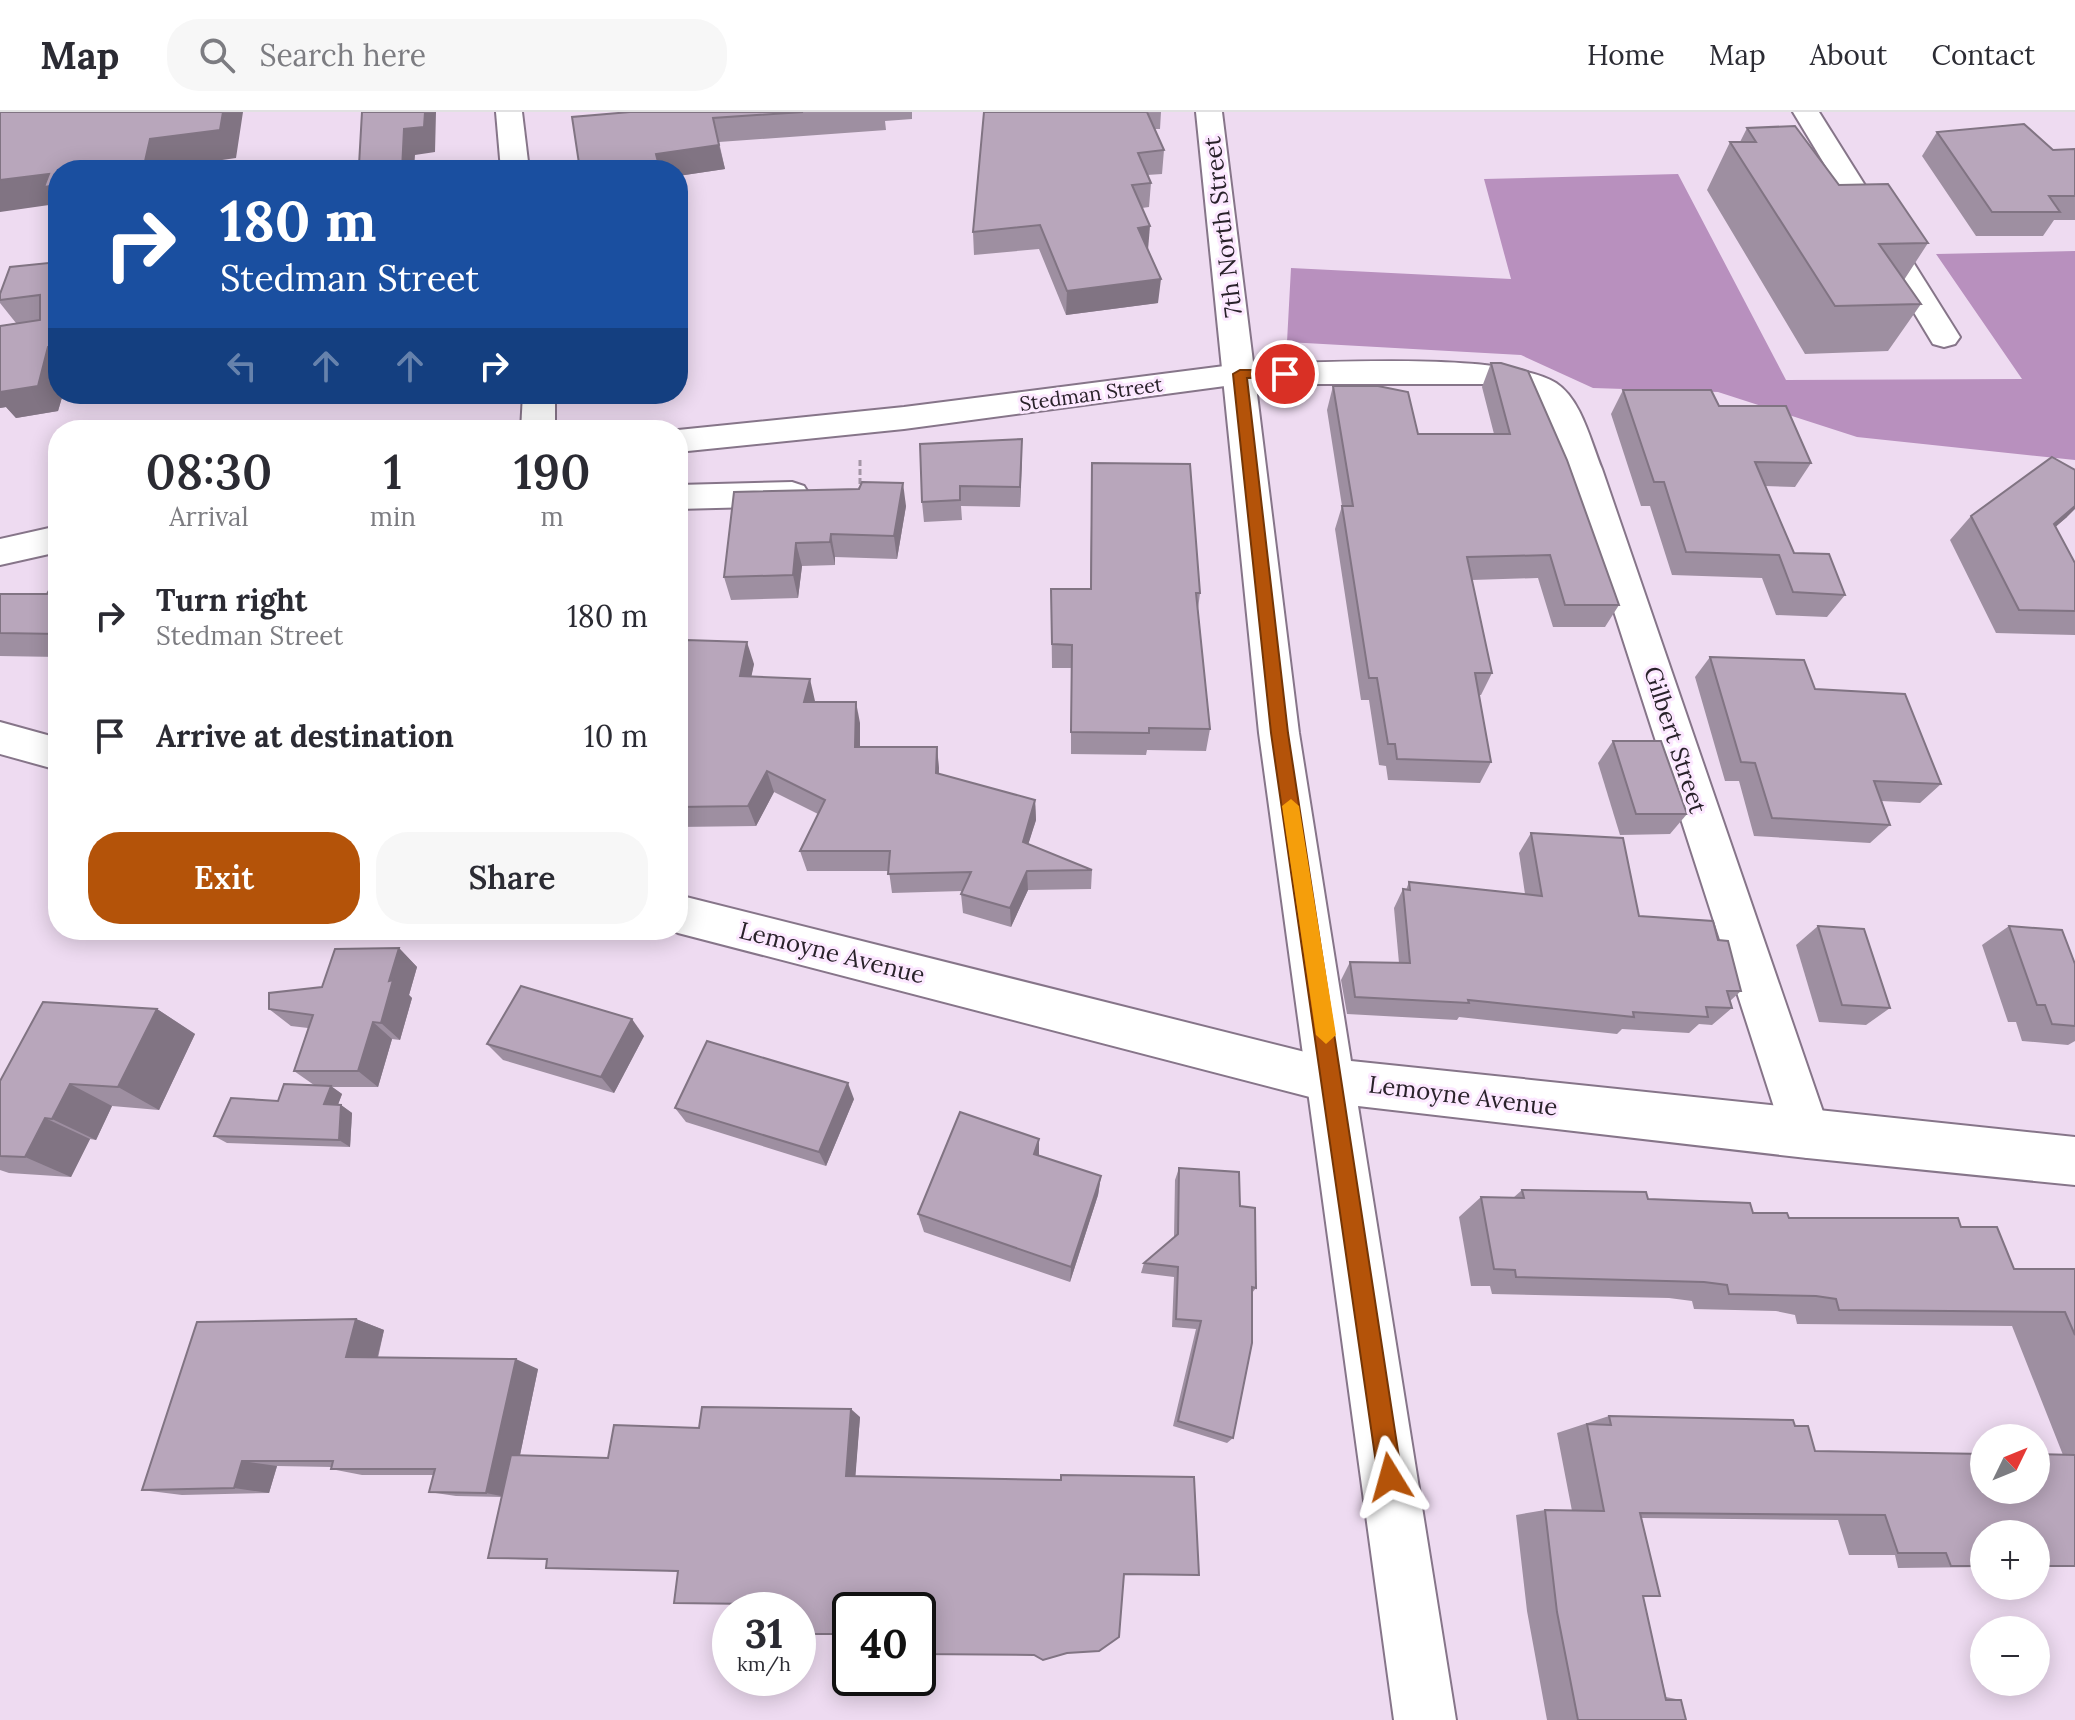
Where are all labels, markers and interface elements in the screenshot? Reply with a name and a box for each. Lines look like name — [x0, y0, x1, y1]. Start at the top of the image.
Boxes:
search box — [167, 19, 727, 91]
text: Map — [40, 31, 119, 79]
icon: search — [195, 33, 239, 77]
text: Search here — [259, 36, 426, 74]
text: Home — [1587, 37, 1665, 73]
text: Map — [1709, 37, 1766, 73]
text: About — [1810, 37, 1887, 73]
text: Contact — [1931, 37, 2035, 73]
street label: 7th North Street — [1196, 134, 1249, 319]
text: 180 m — [220, 185, 377, 256]
icon: right — [88, 192, 192, 296]
text: Stedman Street — [220, 255, 479, 301]
pin — [1251, 340, 1319, 408]
icon: left — [220, 344, 264, 388]
icon: ahead — [304, 344, 348, 388]
icon: ahead — [388, 344, 432, 388]
icon: right — [472, 344, 516, 388]
icon: arrive — [1263, 352, 1307, 396]
street label: Stedman Street — [1018, 371, 1164, 416]
text: 08:30 — [146, 441, 272, 502]
text: 1 — [384, 441, 402, 502]
text: 190 — [514, 441, 590, 502]
text: Arrival — [169, 500, 249, 533]
text: min — [370, 500, 416, 533]
text: m — [540, 500, 564, 533]
text: Turn right — [156, 581, 307, 619]
icon: right — [88, 594, 132, 638]
text: 180 m — [567, 597, 648, 635]
text: Stedman Street — [156, 619, 343, 652]
street label: Gilbert Street — [1637, 662, 1714, 818]
icon: arrive — [88, 714, 132, 758]
text: Arrive at destination — [156, 717, 454, 755]
text: 10 m — [584, 717, 648, 755]
button: Exit — [88, 832, 360, 924]
button: Share — [376, 832, 648, 924]
street label: Lemoyne Avenue — [736, 914, 928, 991]
street label: Lemoyne Avenue — [1367, 1069, 1559, 1122]
north arrow — [1970, 1424, 2050, 1504]
map controls — [1970, 1424, 2050, 1696]
position arrow — [1348, 1435, 1432, 1519]
button: + — [1970, 1520, 2050, 1600]
speed limit sign: 40 — [832, 1592, 936, 1696]
text: 31 — [745, 1608, 783, 1659]
button: − — [1970, 1616, 2050, 1696]
text: km/h — [737, 1651, 791, 1676]

